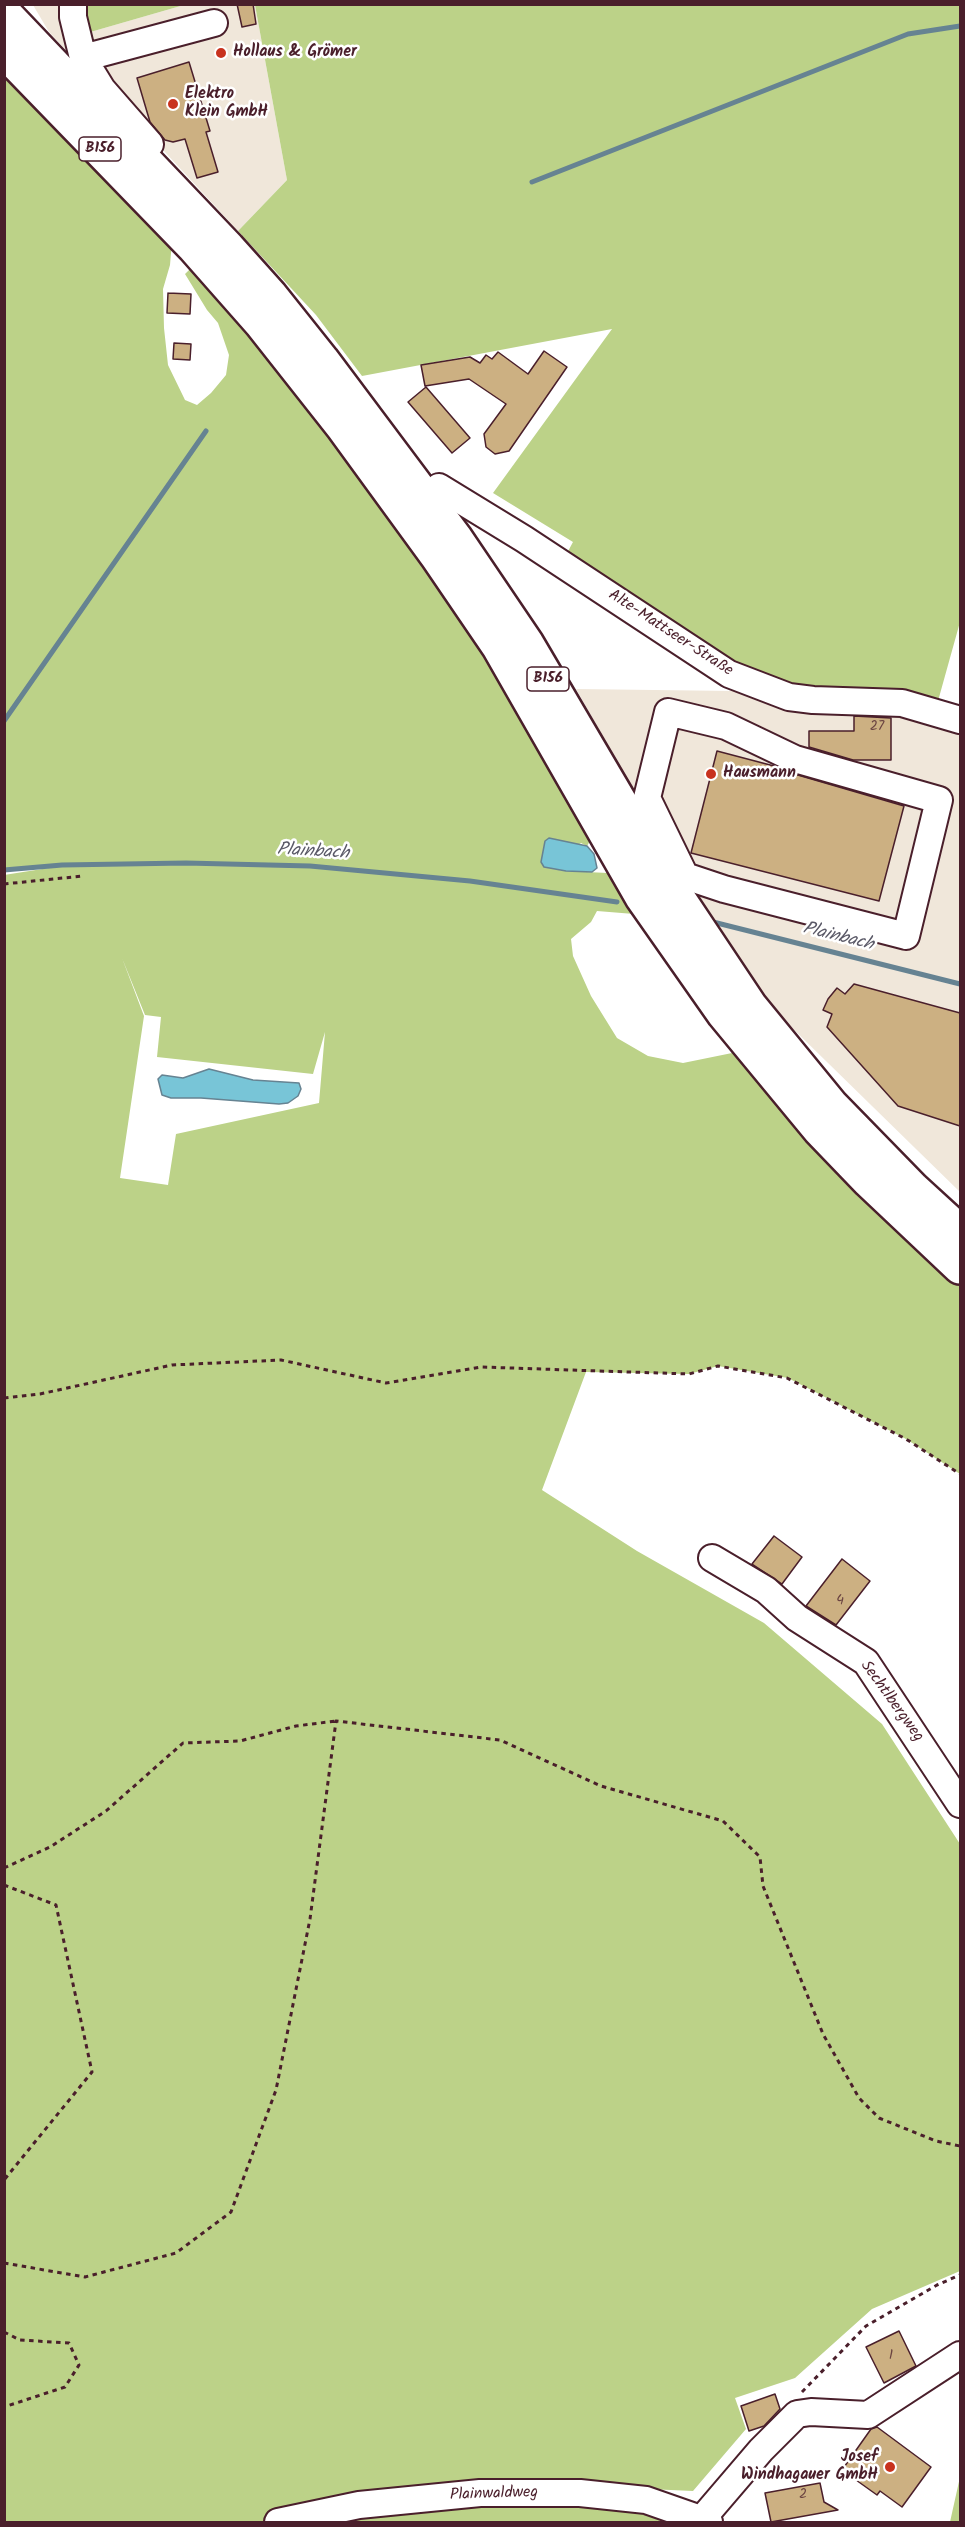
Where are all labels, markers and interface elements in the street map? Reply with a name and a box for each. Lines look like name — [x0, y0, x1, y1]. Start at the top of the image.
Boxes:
place label: Hollaus & Grömer — [233, 43, 357, 63]
marker: Hollaus & Grömer — [214, 46, 228, 60]
place label: Elektro Klein GmbH — [185, 85, 268, 123]
marker: Elektro Klein GmbH — [166, 97, 180, 111]
road number: B156 — [79, 137, 121, 161]
street label: Alte-Mattseer-Straße — [604, 587, 736, 681]
road number: B156 — [527, 667, 569, 691]
house number: 27 — [870, 720, 884, 736]
place label: Hausmann — [723, 764, 796, 784]
marker: Hausmann — [704, 767, 718, 781]
water label: Plainbach — [276, 840, 350, 866]
water label: Plainbach — [800, 919, 876, 957]
house number: 4 — [836, 1594, 844, 1610]
street label: Sechtlbergweg — [855, 1658, 927, 1746]
house number: 1 — [889, 2349, 893, 2365]
place label: Josef Windhagauer GmbH — [741, 2448, 878, 2486]
marker: Josef Windhagauer GmbH — [883, 2460, 897, 2474]
street label: Plainwaldweg — [450, 2484, 538, 2506]
house number: 2 — [799, 2488, 807, 2504]

